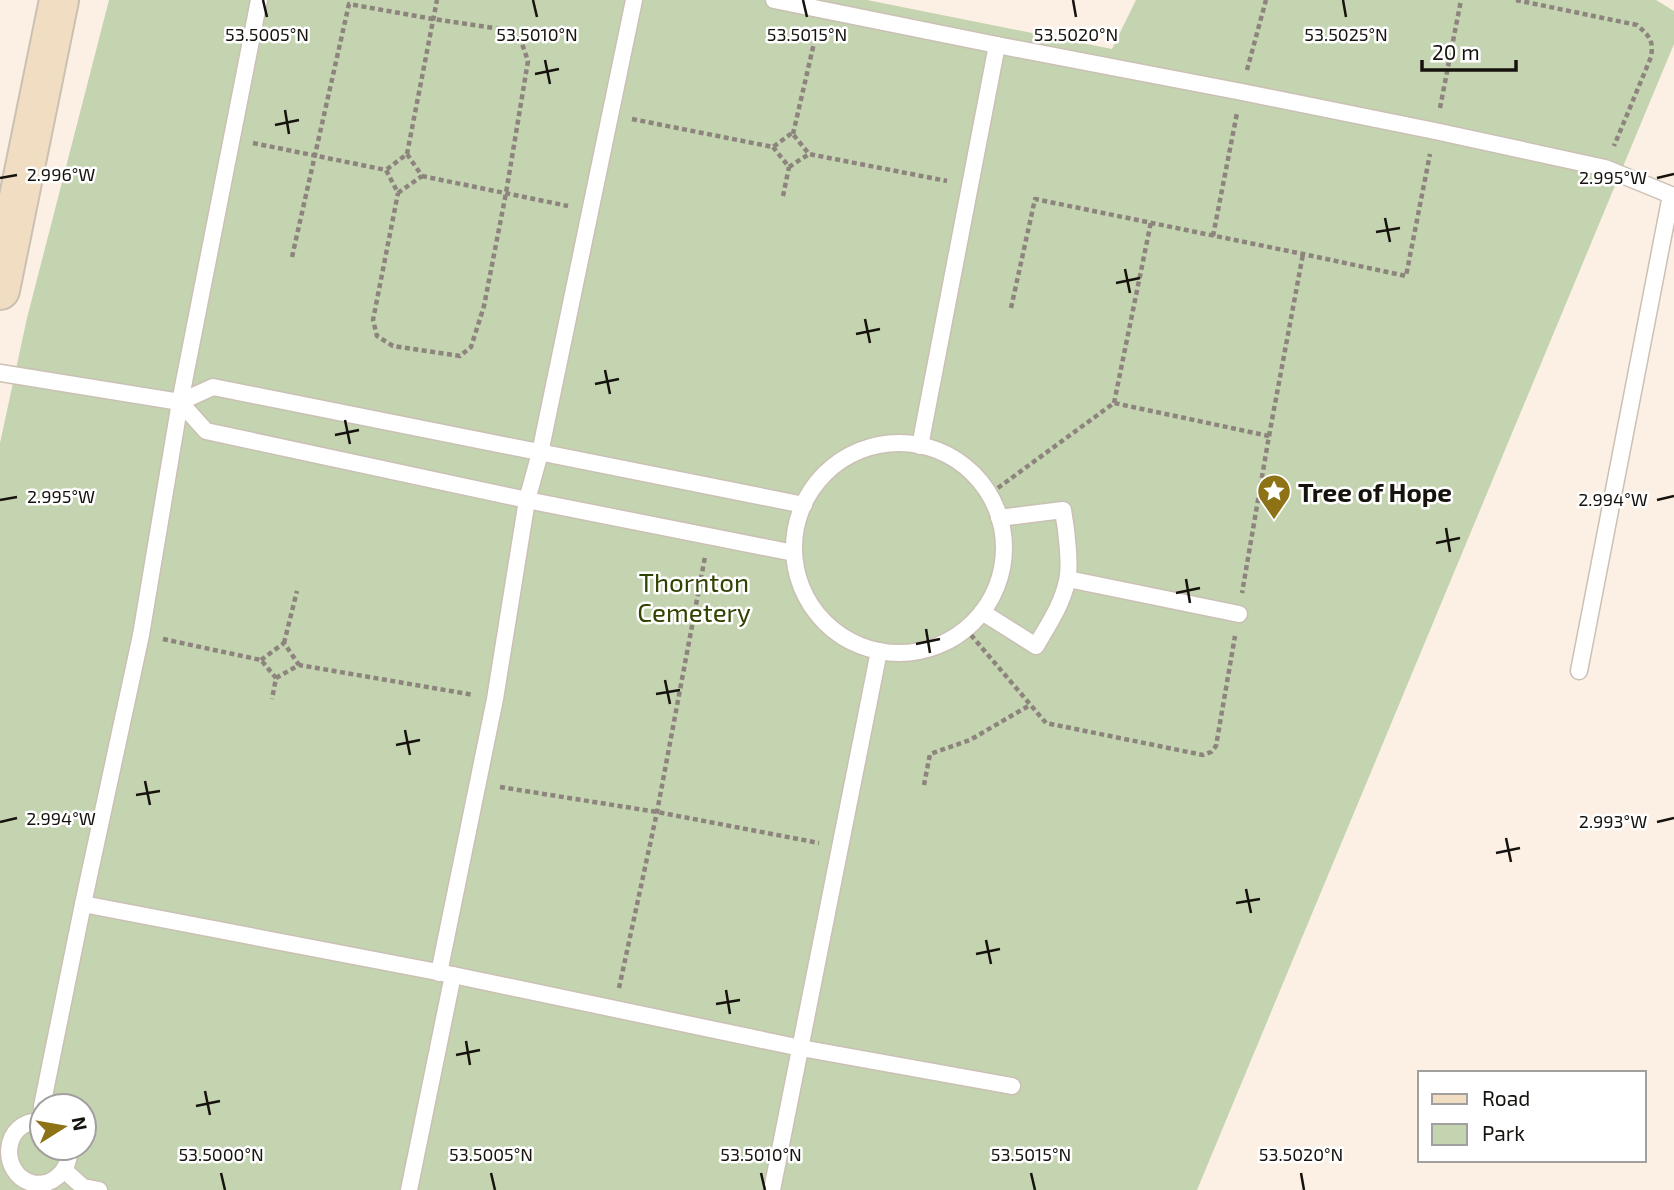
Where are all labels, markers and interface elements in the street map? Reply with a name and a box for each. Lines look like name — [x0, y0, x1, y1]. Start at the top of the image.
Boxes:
text: 53.5005°N — [225, 23, 309, 45]
text: 53.5010°N — [496, 23, 578, 45]
text: 53.5015°N — [767, 23, 847, 45]
text: 53.5020°N — [1034, 23, 1118, 45]
text: 53.5025°N — [1304, 23, 1388, 45]
scale bar — [1422, 28, 1516, 72]
text: 20 m — [1432, 39, 1480, 64]
text: 2.996°W — [27, 163, 95, 185]
text: 2.995°W — [1579, 166, 1647, 188]
place icon: Tree of Hope — [1255, 472, 1293, 521]
place label: Tree of Hope — [1298, 476, 1452, 507]
text: 2.995°W — [27, 485, 95, 507]
text: 2.994°W — [1578, 488, 1648, 510]
park label: Thornton Cemetery — [637, 566, 751, 627]
text: 2.994°W — [26, 807, 96, 829]
text: 2.993°W — [1579, 810, 1647, 832]
legend — [1418, 1071, 1646, 1162]
text: Road — [1482, 1085, 1530, 1110]
north arrow — [28, 1092, 98, 1162]
text: N — [68, 1115, 93, 1133]
text: Park — [1482, 1120, 1525, 1145]
text: 53.5000°N — [178, 1143, 264, 1165]
text: 53.5005°N — [449, 1143, 533, 1165]
text: 53.5010°N — [720, 1143, 802, 1165]
text: 53.5015°N — [991, 1143, 1071, 1165]
text: 53.5020°N — [1259, 1143, 1343, 1165]

